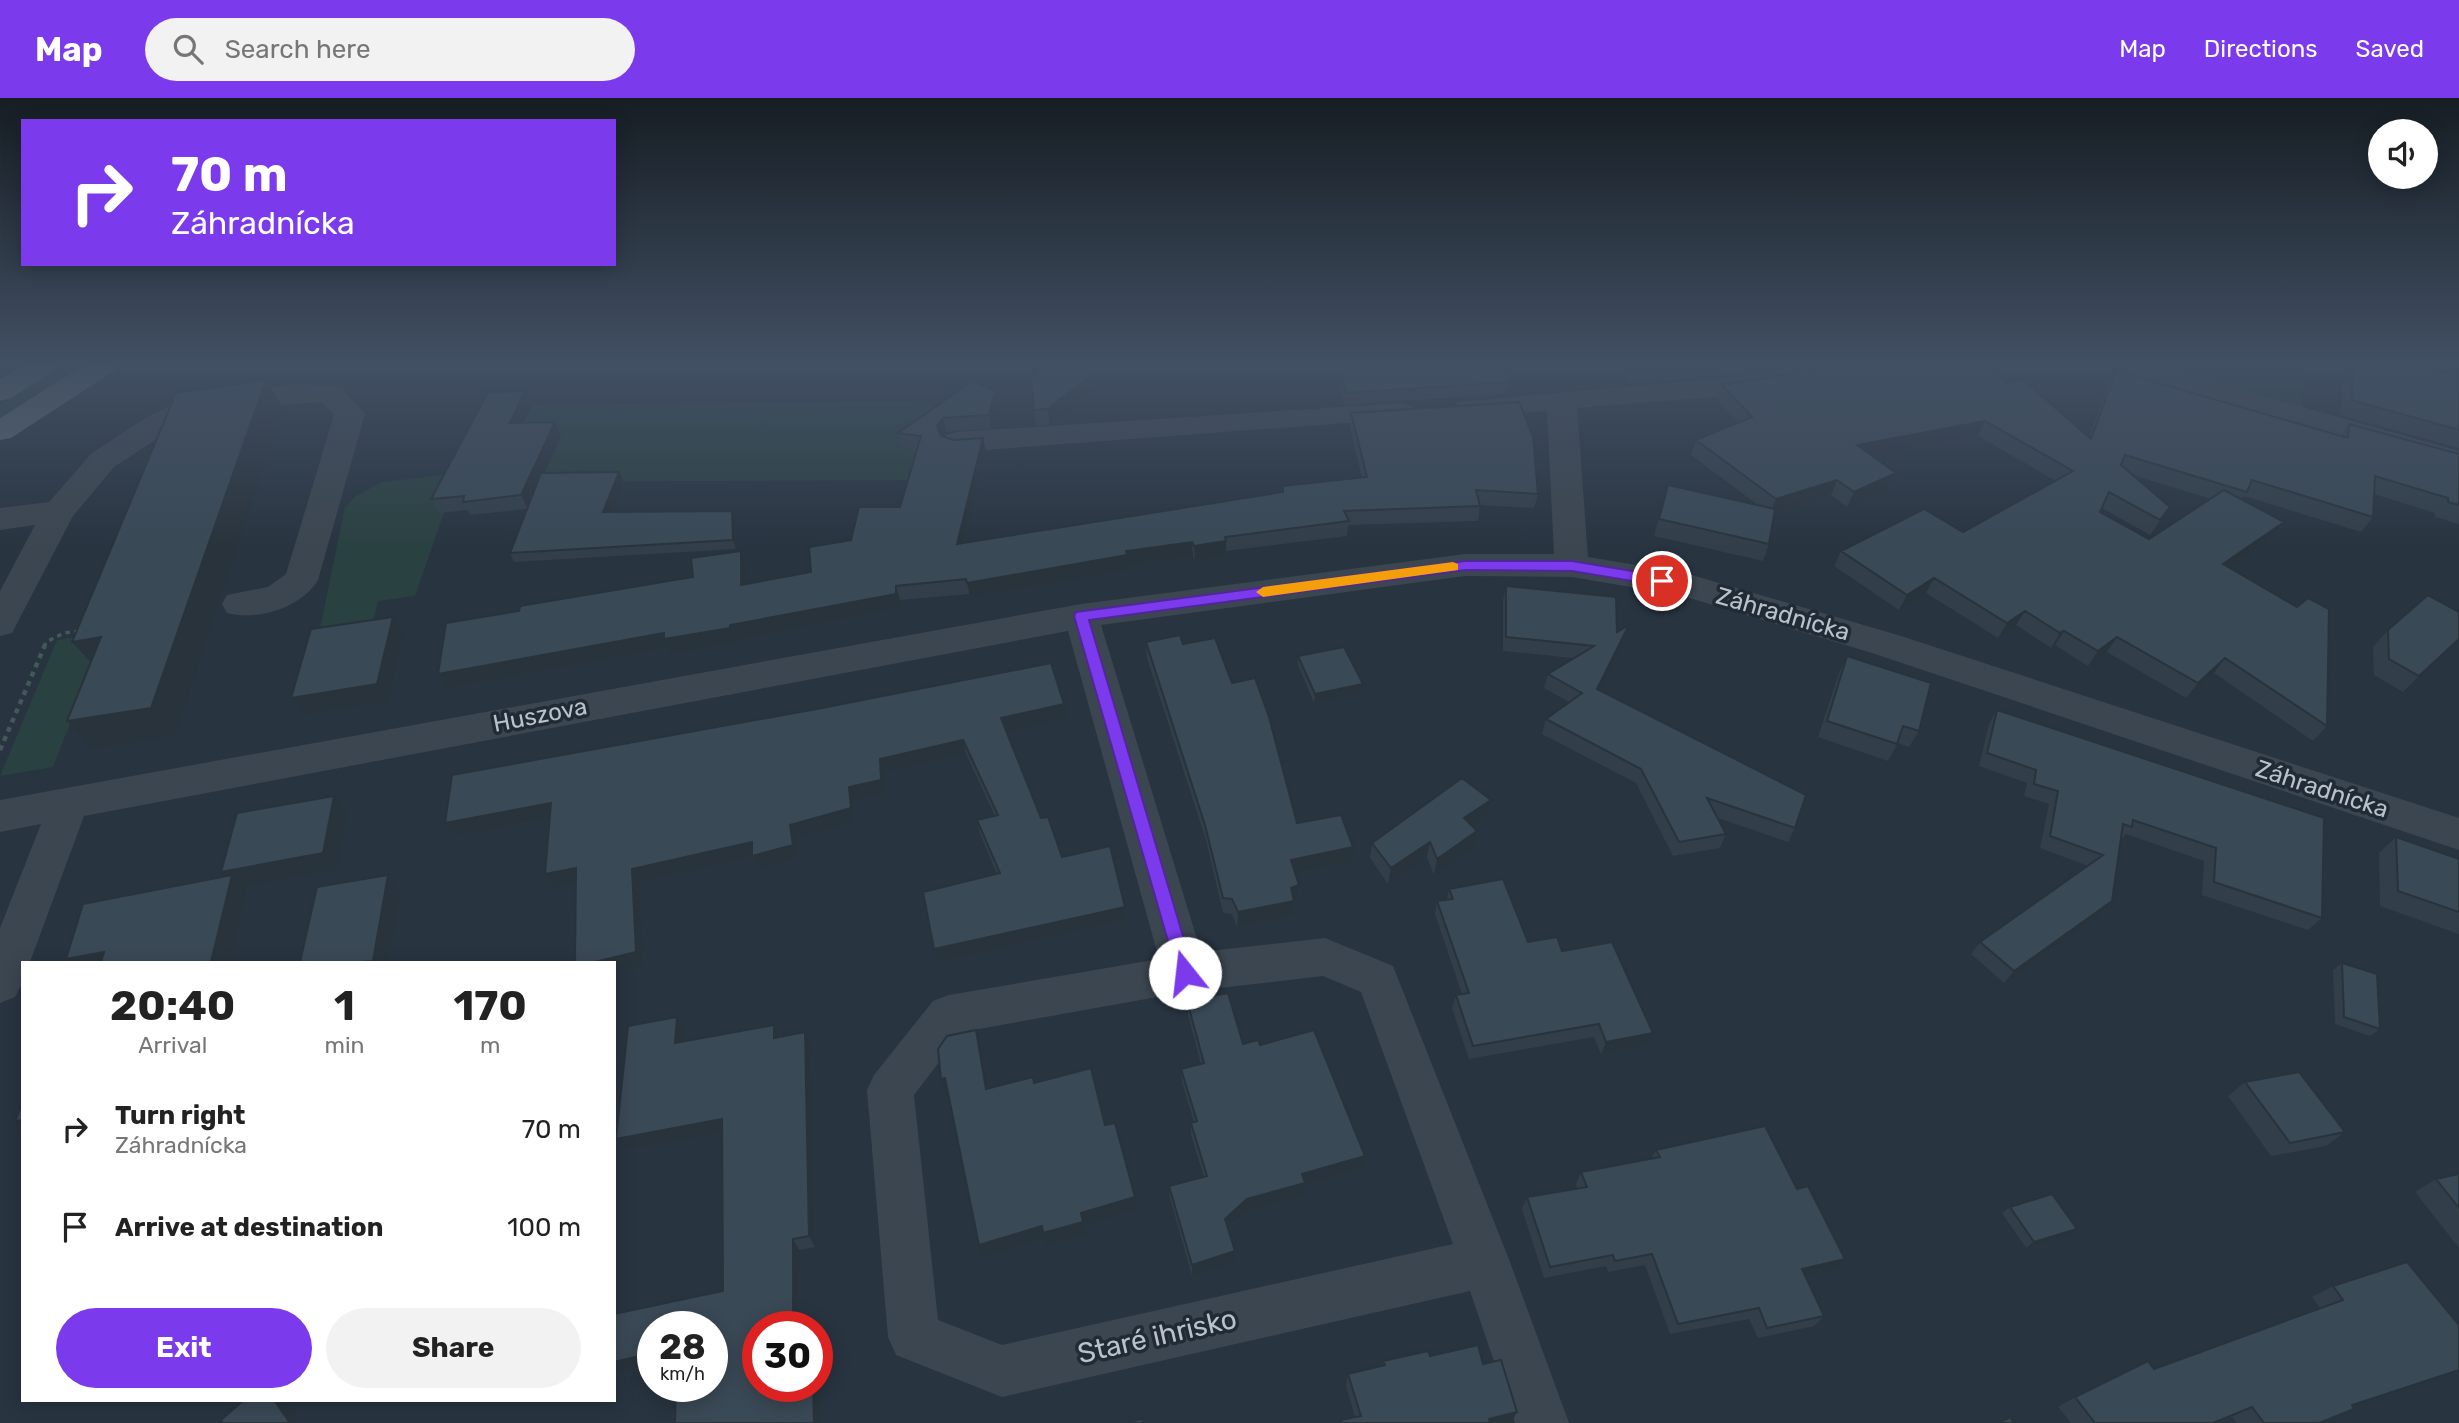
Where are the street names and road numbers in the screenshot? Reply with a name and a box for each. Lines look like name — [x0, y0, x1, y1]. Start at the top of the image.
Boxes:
street label: Záhradnícka — [1713, 582, 1853, 646]
street label: Huszova — [491, 692, 589, 738]
street label: Záhradnícka — [2252, 754, 2392, 824]
street label: Staré ihrisko — [1074, 1302, 1240, 1370]

